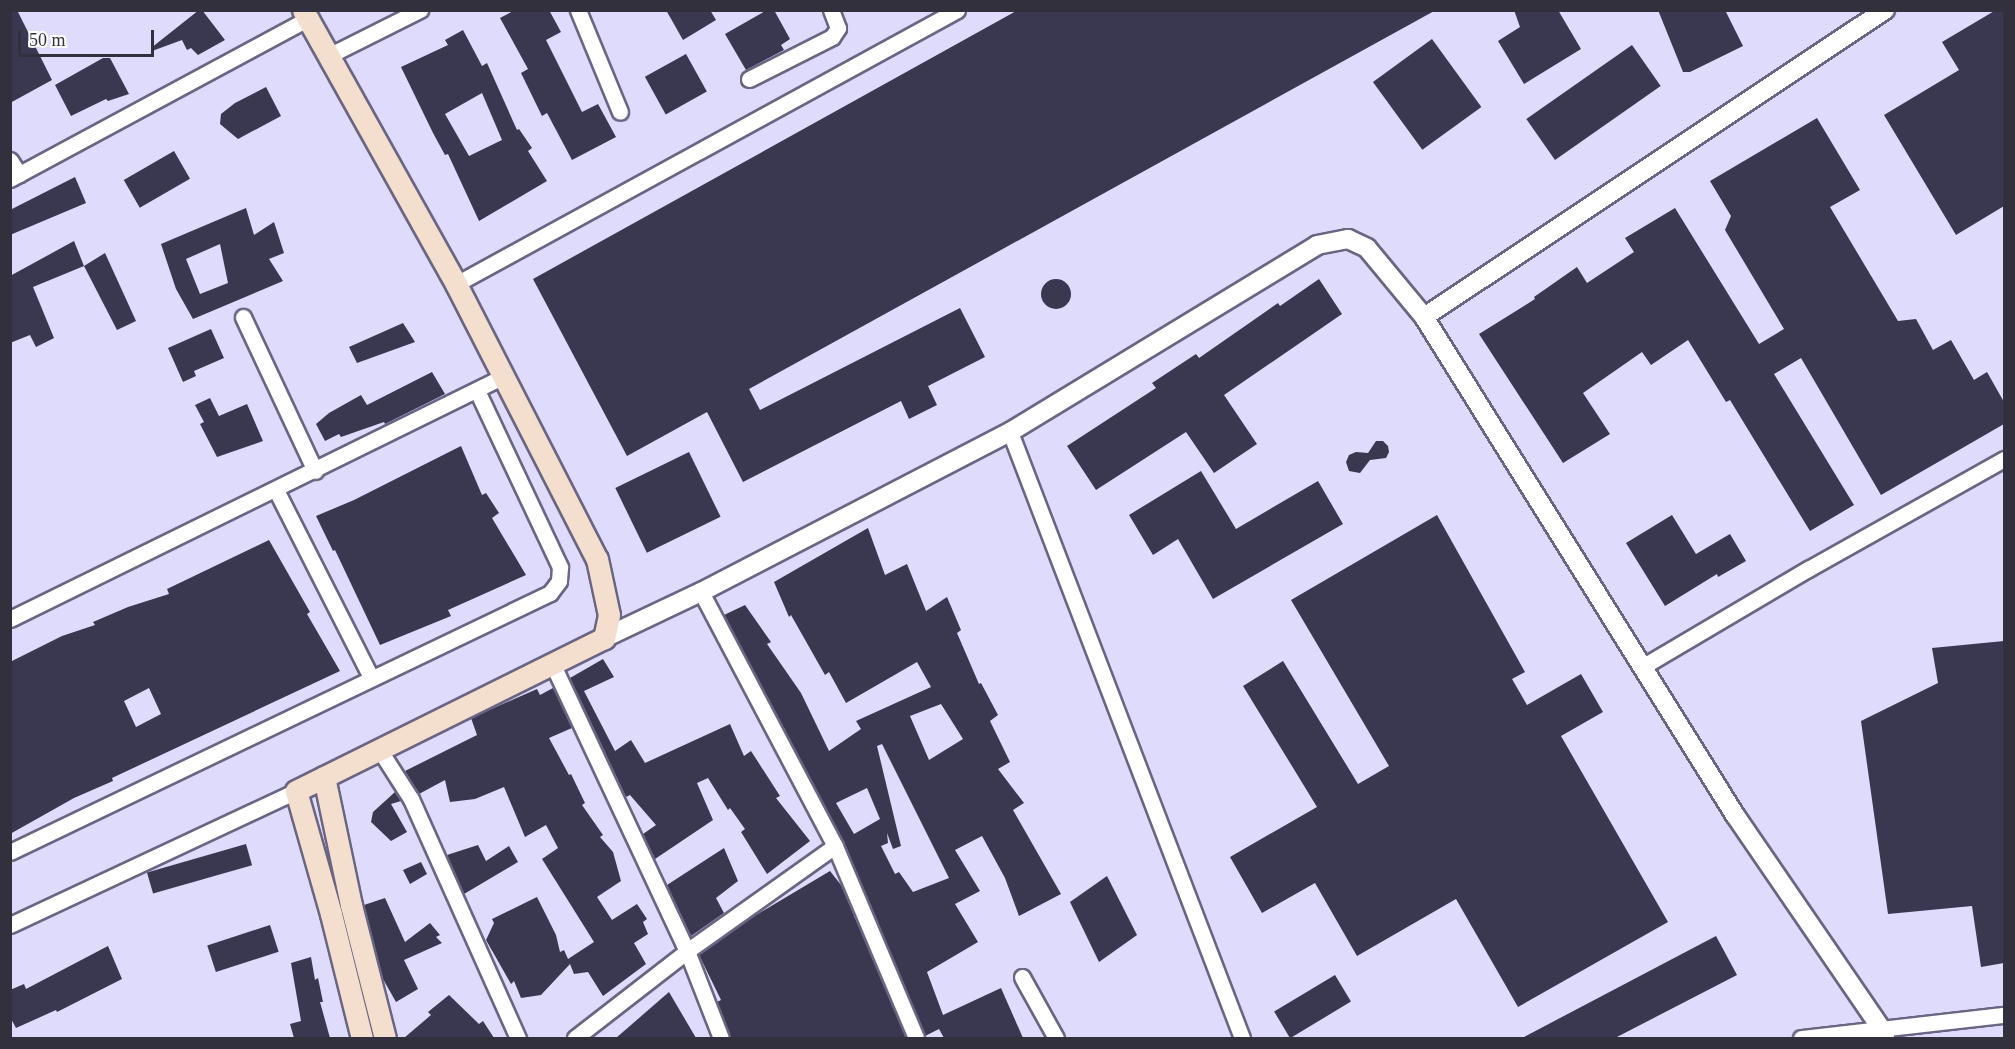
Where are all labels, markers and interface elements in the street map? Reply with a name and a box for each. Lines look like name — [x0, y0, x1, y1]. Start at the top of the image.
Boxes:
scale bar — [21, 18, 158, 56]
text: 50 m — [29, 30, 66, 50]

